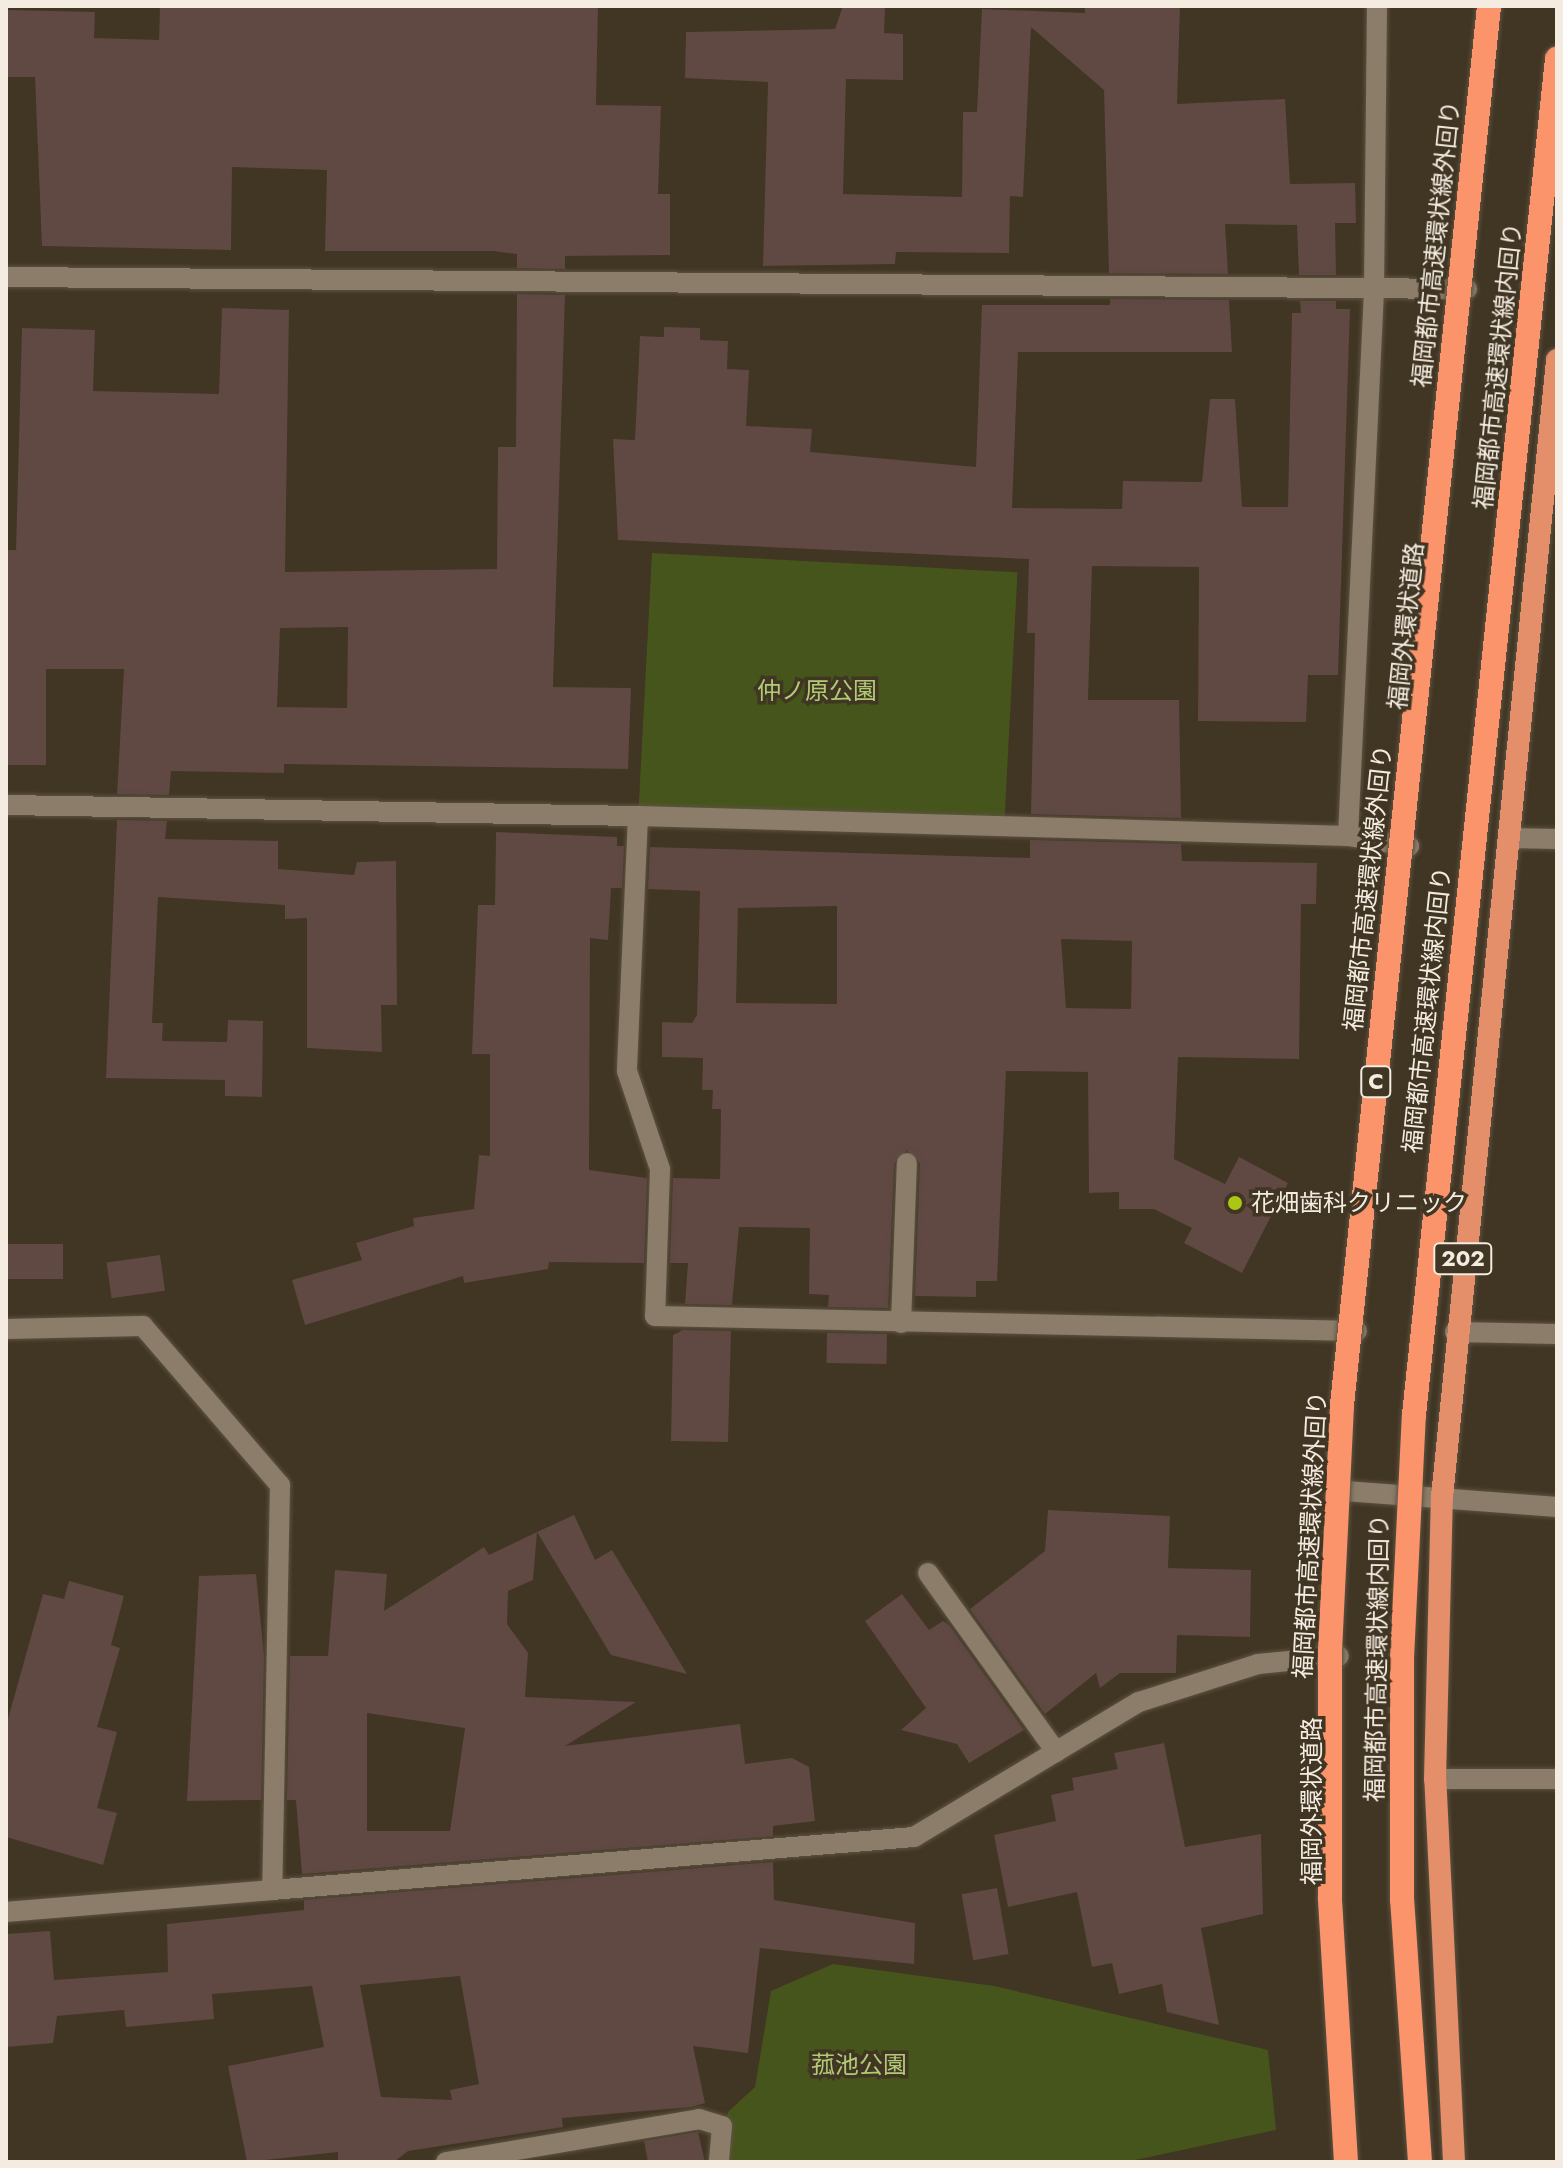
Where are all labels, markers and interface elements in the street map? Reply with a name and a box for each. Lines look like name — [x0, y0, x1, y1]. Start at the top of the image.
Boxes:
street label: 福岡都市高速環状線外回り — [1407, 99, 1465, 389]
street label: 福岡都市高速環状線内回り — [1469, 221, 1527, 511]
street label: 福岡外環状道路 — [1383, 541, 1429, 711]
park label: 仲ノ原公園 — [757, 677, 877, 705]
street label: 福岡都市高速環状線外回り — [1339, 743, 1397, 1033]
street label: 福岡都市高速環状線内回り — [1398, 865, 1456, 1155]
road number: C — [1360, 1064, 1392, 1100]
place label: 花畑歯科クリニック — [1251, 1189, 1467, 1217]
marker: 花畑歯科クリニック — [1226, 1194, 1244, 1212]
road number: 202 — [1433, 1241, 1493, 1277]
street label: 福岡都市高速環状線外回り — [1288, 1390, 1332, 1680]
street label: 福岡都市高速環状線内回り — [1360, 1514, 1394, 1802]
street label: 福岡外環状道路 — [1298, 1717, 1326, 1885]
park label: 菰池公園 — [811, 2051, 907, 2079]

